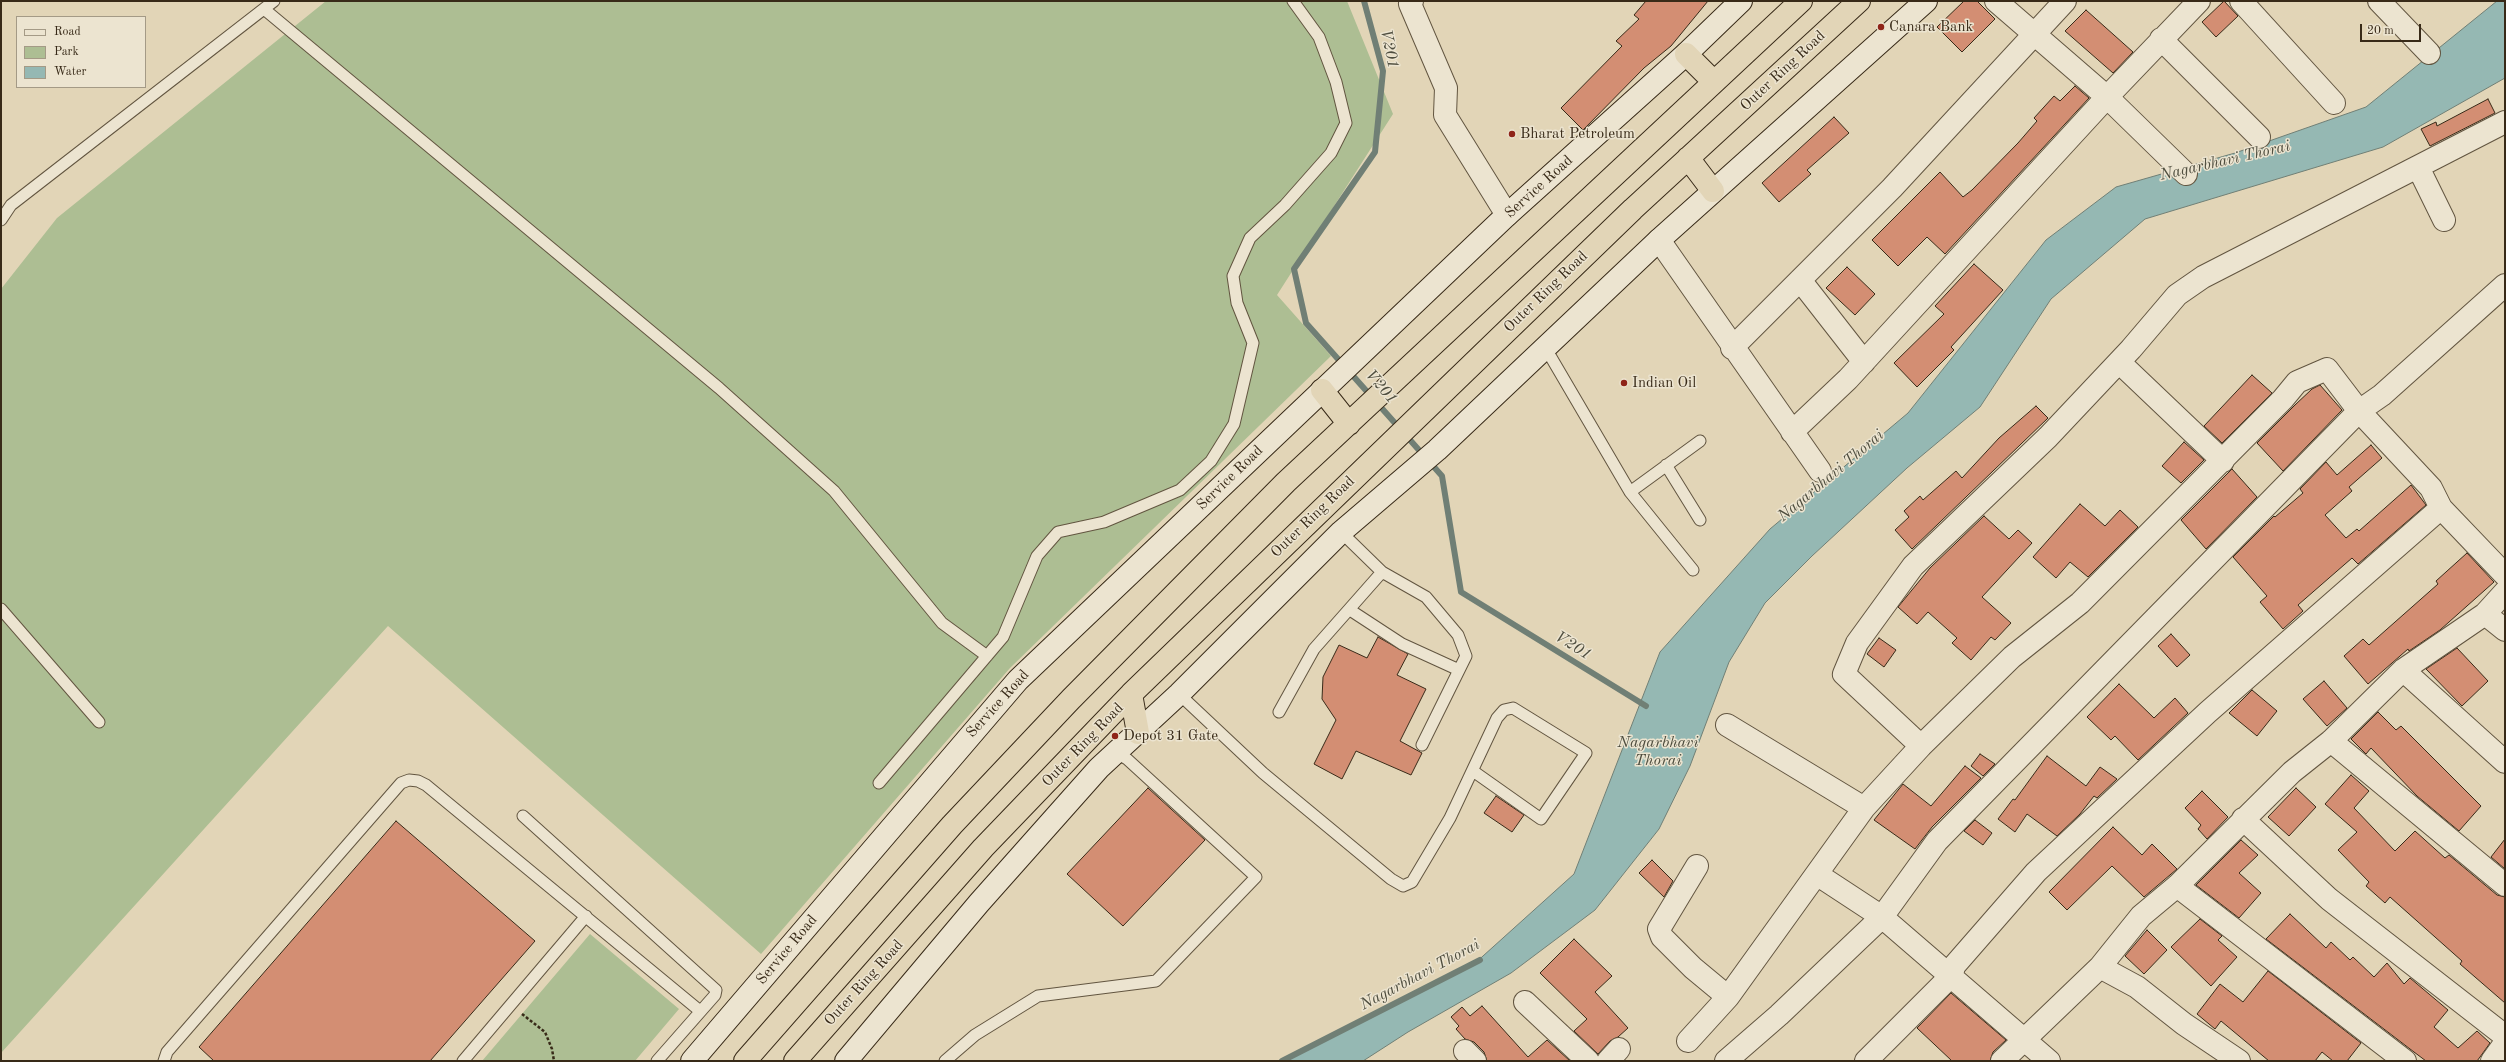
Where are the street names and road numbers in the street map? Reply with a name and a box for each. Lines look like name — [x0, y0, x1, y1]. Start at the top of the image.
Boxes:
street label: Outer Ring Road — [1737, 27, 1829, 115]
street label: Service Road — [1501, 152, 1577, 222]
street label: Outer Ring Road — [1500, 247, 1592, 337]
street label: Service Road — [1193, 442, 1267, 514]
street label: Outer Ring Road — [1267, 472, 1359, 562]
street label: Service Road — [963, 666, 1033, 742]
street label: Outer Ring Road — [1038, 699, 1128, 791]
street label: Service Road — [753, 912, 821, 988]
street label: Outer Ring Road — [821, 936, 907, 1030]

